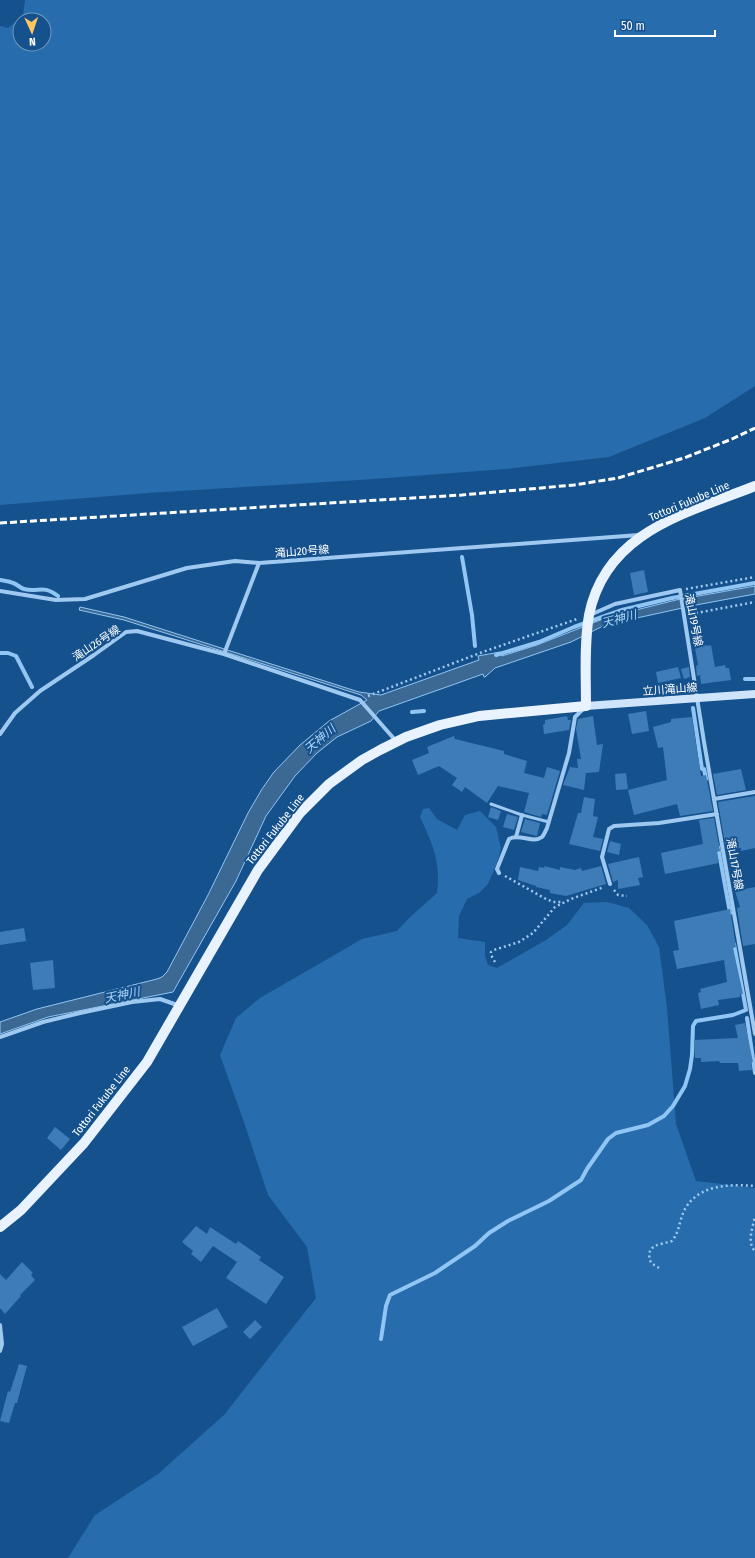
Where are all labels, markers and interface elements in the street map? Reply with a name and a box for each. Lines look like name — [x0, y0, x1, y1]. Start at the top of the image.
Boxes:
north arrow — [12, 12, 52, 52]
scale bar — [615, 12, 715, 38]
text: 50 m — [621, 19, 645, 33]
text: N — [29, 35, 36, 48]
street label: Tottori Fukube Line — [647, 479, 731, 524]
street label: 滝山20号線 — [274, 543, 330, 560]
street label: 滝山19号線 — [682, 593, 705, 648]
water label: 天神川 — [600, 607, 640, 630]
street label: 滝山26号線 — [70, 623, 122, 664]
street label: 立川滝山線 — [642, 681, 698, 698]
water label: 天神川 — [302, 721, 340, 756]
street label: Tottori Fukube Line — [244, 791, 307, 867]
street label: 滝山17号線 — [724, 837, 745, 891]
water label: 天神川 — [103, 984, 143, 1006]
street label: Tottori Fukube Line — [70, 1063, 133, 1139]

